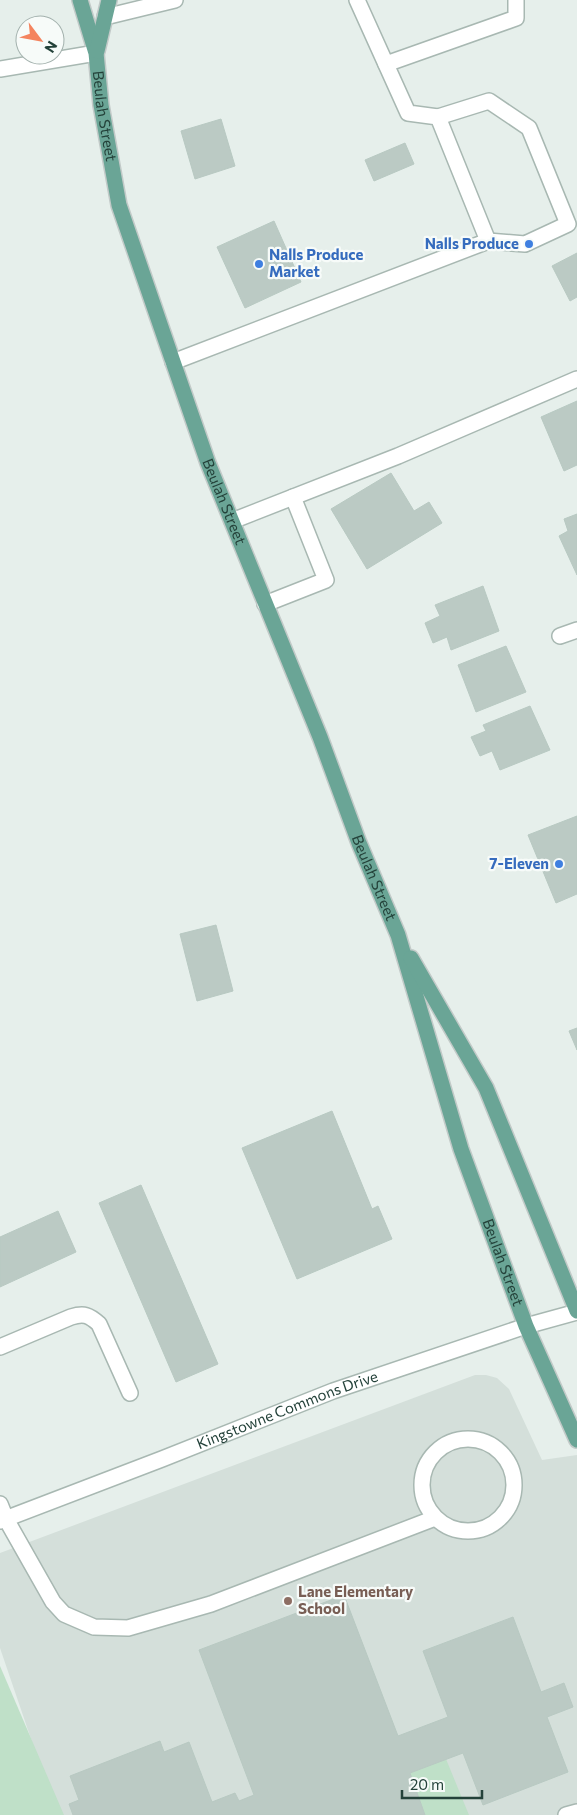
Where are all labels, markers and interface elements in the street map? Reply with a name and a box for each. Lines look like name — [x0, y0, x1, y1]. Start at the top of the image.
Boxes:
north arrow — [15, 15, 65, 65]
text: N — [41, 38, 61, 56]
street label: Beulah Street — [90, 70, 121, 163]
place label: Nalls Produce — [425, 234, 519, 252]
marker: Nalls Produce — [523, 238, 535, 250]
place label: Nalls Produce Market — [269, 245, 363, 280]
marker: Nalls Produce Market — [253, 258, 265, 270]
street label: Beulah Street — [199, 456, 250, 547]
street label: Beulah Street — [349, 832, 401, 923]
place label: 7-Eleven — [489, 854, 549, 872]
marker: 7-Eleven — [553, 858, 565, 870]
street label: Beulah Street — [479, 1216, 528, 1308]
street label: Kingstowne Commons Drive — [194, 1367, 380, 1452]
place label: Lane Elementary School — [298, 1582, 414, 1617]
marker: Lane Elementary School — [282, 1595, 294, 1607]
scale bar — [402, 1768, 482, 1800]
text: 20 m — [410, 1775, 444, 1793]

